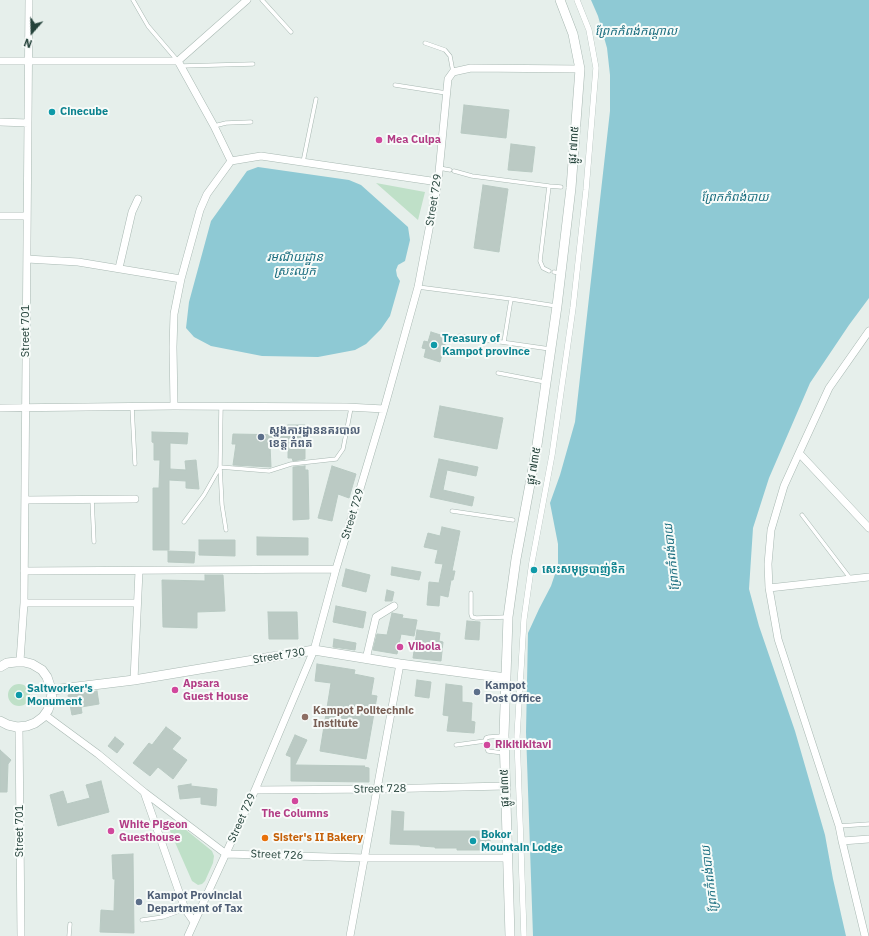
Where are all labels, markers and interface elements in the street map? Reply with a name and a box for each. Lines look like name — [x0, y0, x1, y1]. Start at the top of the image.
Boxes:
north arrow — [12, 12, 52, 52]
water label: ព្រែកកំពង់កណ្តាល — [595, 25, 677, 39]
text: N — [22, 35, 34, 51]
place label: Cinecube — [60, 105, 108, 119]
marker: Cinecube — [47, 107, 57, 117]
street label: ផ្លូវ ៧៣៥ — [566, 125, 582, 165]
place label: Mea Culpa — [387, 133, 441, 147]
marker: Mea Culpa — [374, 135, 384, 145]
street label: Street 729 — [423, 173, 445, 227]
water label: ព្រែកកំពង់បាយ — [701, 191, 769, 205]
water label: រមណីយដ្ឋាន ស្រះឈូក — [267, 251, 323, 279]
street label: Street 701 — [19, 305, 33, 357]
place label: Treasury of Kampot province — [442, 332, 530, 358]
marker: Treasury of Kampot province — [429, 340, 439, 350]
place label: ស្នងការដ្ឋាននគរបាល ខេត្ត កំពត — [269, 424, 360, 450]
marker: ស្នងការដ្ឋាននគរបាល ខេត្ត កំពត — [256, 432, 266, 442]
street label: ផ្លូវ ៧៣៥ — [524, 446, 544, 486]
street label: Street 729 — [339, 487, 367, 541]
water label: ព្រែកកំពង់បាយ — [661, 523, 683, 591]
place label: សេះសមុទ្របាញ់ទឹក — [542, 563, 625, 577]
marker: សេះសមុទ្របាញ់ទឹក — [529, 565, 539, 575]
place label: Vibola — [408, 640, 441, 654]
marker: Vibola — [395, 642, 405, 652]
street label: Street 730 — [252, 645, 306, 667]
place label: Apsara Guest House — [183, 677, 248, 703]
place label: Kampot Post Office — [485, 679, 541, 705]
place label: Saltworker's Monument — [27, 682, 93, 708]
marker: Apsara Guest House — [170, 685, 180, 695]
marker: Kampot Post Office — [472, 687, 482, 697]
marker: Saltworker's Monument — [14, 690, 24, 700]
place label: Kampot Politechnic Institute — [313, 704, 414, 730]
marker: Kampot Politechnic Institute — [300, 712, 310, 722]
place label: Rikitikitavi — [495, 738, 551, 752]
marker: Rikitikitavi — [482, 740, 492, 750]
street label: ផ្លូវ ៧៣៥ — [498, 769, 512, 807]
street label: Street 728 — [354, 782, 406, 796]
street label: Street 729 — [225, 791, 259, 845]
marker: The Columns — [290, 796, 300, 806]
street label: Street 701 — [13, 805, 27, 857]
place label: The Columns — [262, 807, 328, 821]
place label: White Pigeon Guesthouse — [119, 818, 188, 844]
marker: White Pigeon Guesthouse — [106, 826, 116, 836]
place label: Bokor Mountain Lodge — [481, 828, 563, 854]
place label: Sister's II Bakery — [273, 831, 363, 845]
marker: Sister's II Bakery — [260, 833, 270, 843]
marker: Bokor Mountain Lodge — [468, 836, 478, 846]
water label: ព្រែកកំពង់បាយ — [699, 845, 721, 913]
street label: Street 726 — [251, 847, 303, 863]
place label: Kampot Provincial Department of Tax — [147, 889, 243, 915]
marker: Kampot Provincial Department of Tax — [134, 897, 144, 907]

